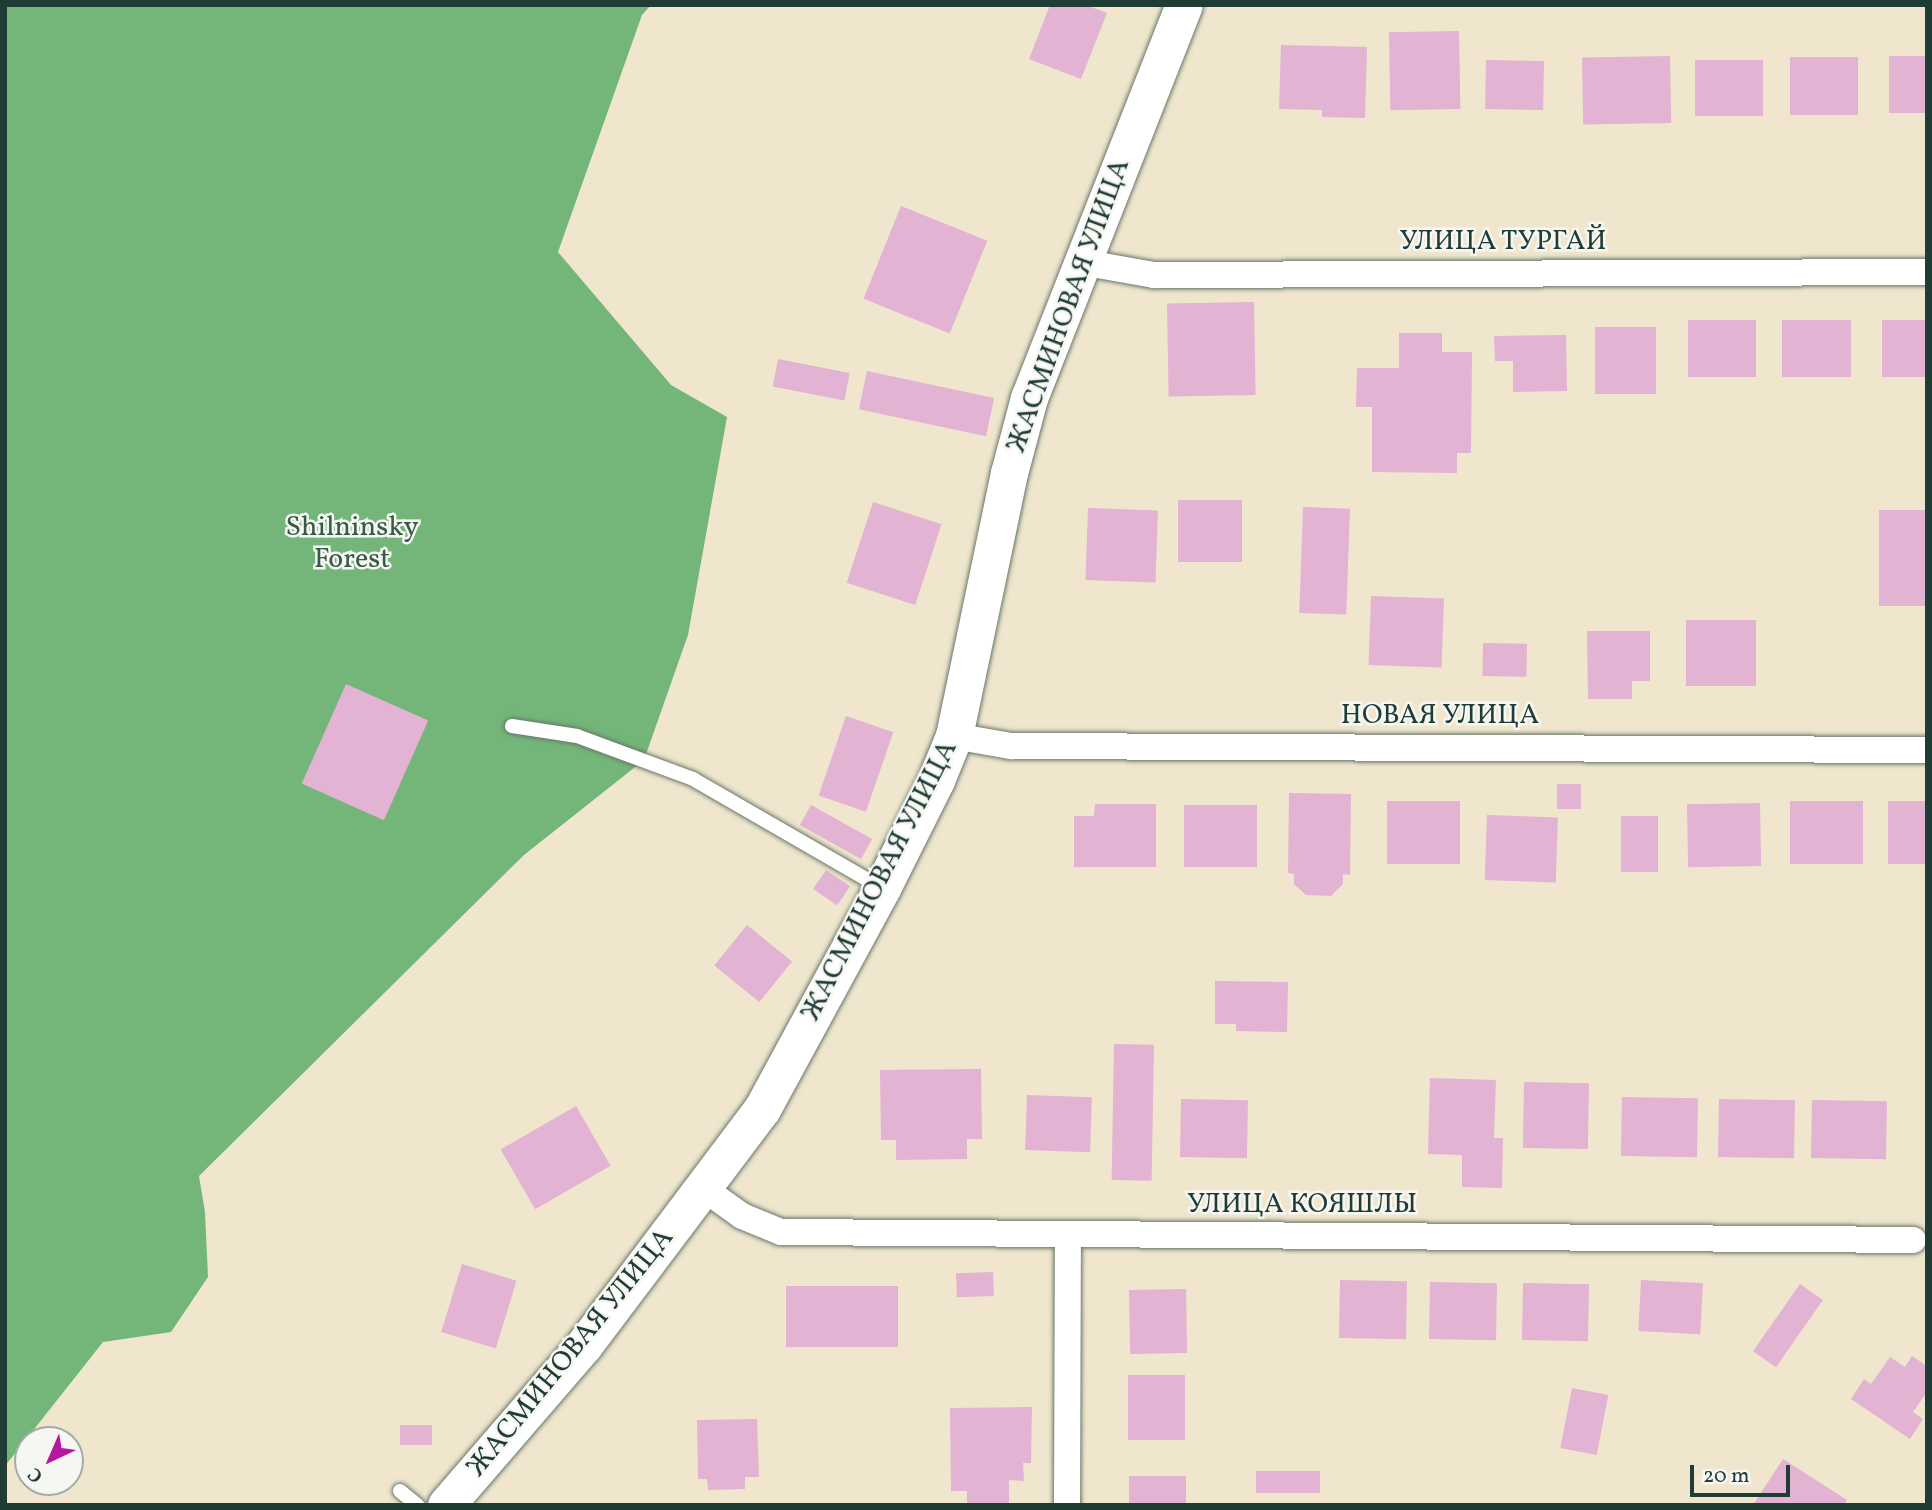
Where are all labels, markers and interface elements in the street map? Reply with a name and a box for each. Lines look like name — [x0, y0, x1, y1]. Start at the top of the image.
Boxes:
street label: ЖАСМИНОВАЯ УЛИЦА — [1000, 155, 1138, 457]
street label: УЛИЦА ТУРГАЙ — [1399, 225, 1607, 259]
park label: Shilninsky Forest — [285, 511, 419, 577]
street label: НОВАЯ УЛИЦА — [1341, 699, 1539, 733]
street label: ЖАСМИНОВАЯ УЛИЦА — [795, 735, 965, 1027]
street label: УЛИЦА КОЯШЛЫ — [1187, 1188, 1417, 1222]
street label: ЖАСМИНОВАЯ УЛИЦА — [460, 1222, 682, 1484]
north arrow — [14, 1426, 84, 1496]
scale bar — [1694, 1450, 1794, 1494]
text: С — [22, 1461, 49, 1488]
text: 20 m — [1703, 1462, 1749, 1491]

